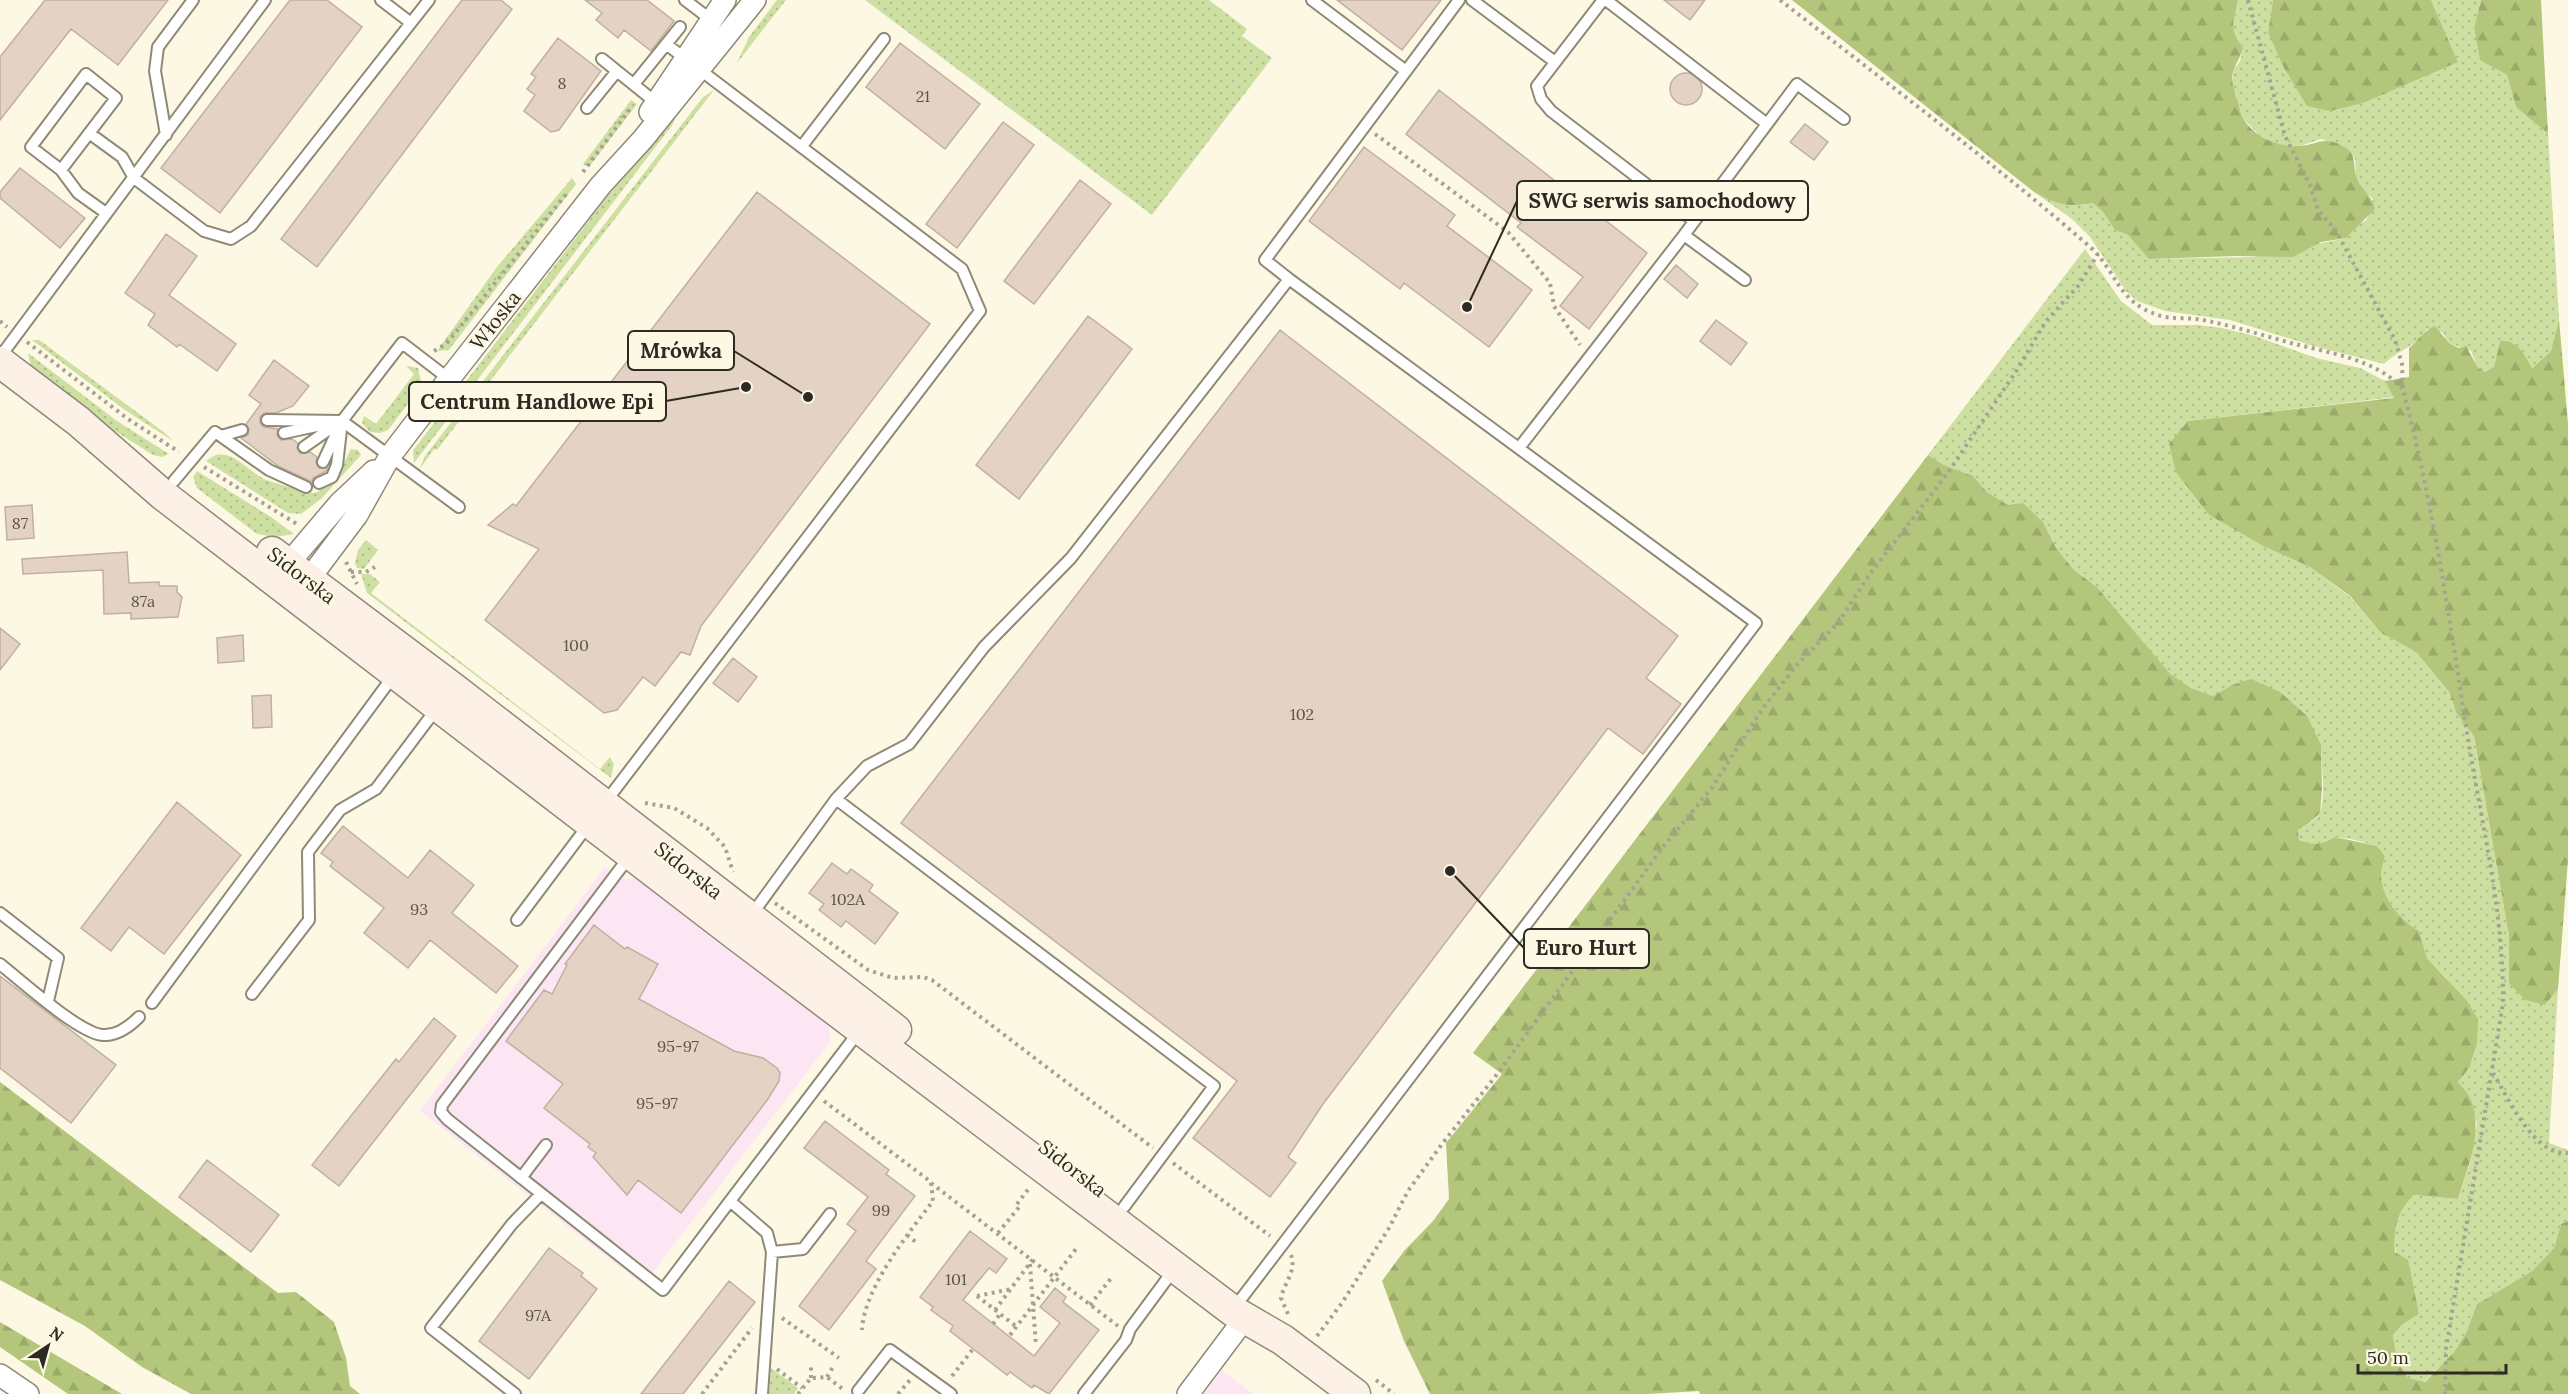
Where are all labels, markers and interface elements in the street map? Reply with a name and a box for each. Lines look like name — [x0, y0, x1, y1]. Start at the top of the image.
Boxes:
house number: 8 — [558, 73, 567, 93]
house number: 21 — [916, 86, 930, 106]
callout: SWG serwis samochodowy — [1517, 181, 1808, 220]
text: SWG serwis samochodowy — [1529, 187, 1796, 214]
street label: Włoska — [464, 285, 526, 355]
callout: Mrówka — [628, 331, 734, 370]
text: Mrówka — [640, 337, 722, 364]
callout: Centrum Handlowe Epi — [409, 382, 666, 421]
text: Centrum Handlowe Epi — [420, 388, 654, 415]
house number: 87 — [12, 513, 29, 533]
street label: Sidorska — [263, 541, 341, 609]
house number: 87a — [131, 591, 155, 611]
house number: 100 — [563, 635, 589, 655]
house number: 102 — [1290, 704, 1314, 724]
street label: Sidorska — [650, 836, 728, 904]
house number: 102A — [831, 889, 866, 909]
house number: 93 — [410, 899, 428, 919]
callout: Euro Hurt — [1524, 929, 1649, 968]
text: Euro Hurt — [1535, 934, 1637, 961]
house number: 95-97 — [657, 1036, 700, 1056]
house number: 95-97 — [636, 1093, 679, 1113]
street label: Sidorska — [1034, 1134, 1112, 1202]
house number: 99 — [872, 1200, 890, 1220]
house number: 101 — [945, 1269, 967, 1289]
house number: 97A — [525, 1305, 552, 1325]
north arrow — [18, 1316, 78, 1376]
text: N — [46, 1322, 68, 1346]
scale bar — [2358, 1337, 2506, 1375]
text: 50 m — [2367, 1346, 2409, 1369]

